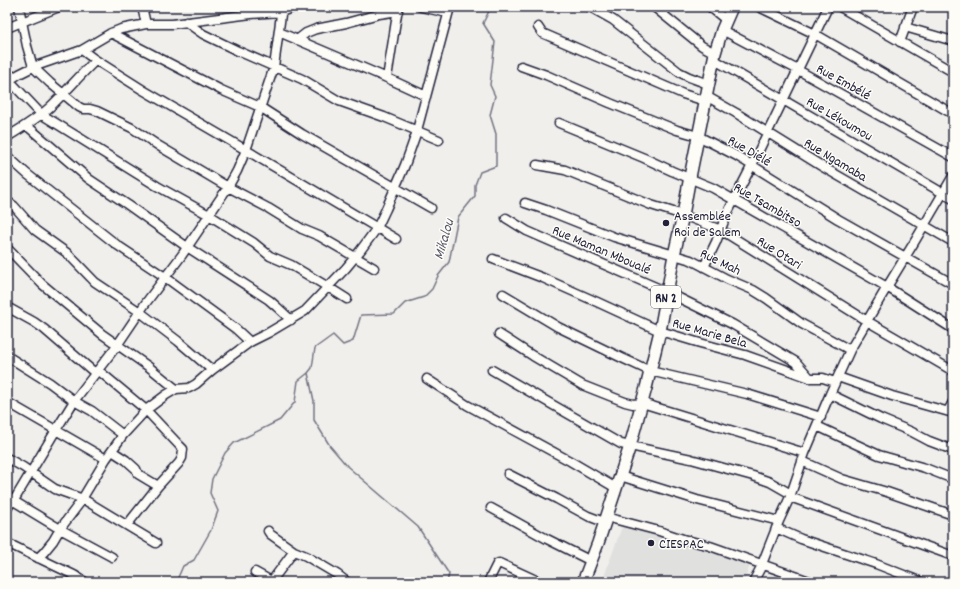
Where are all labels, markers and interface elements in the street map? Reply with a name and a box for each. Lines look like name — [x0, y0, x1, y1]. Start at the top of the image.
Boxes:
street label: Rue Embélé — [812, 60, 874, 106]
street label: Rue Lékoumou — [802, 93, 876, 147]
street label: Rue Diélé — [723, 131, 775, 172]
street label: Rue Ngamaba — [800, 134, 871, 188]
street label: Rue Tsambitso — [729, 178, 805, 233]
place label: Assemblée Roi de Salem — [674, 207, 741, 243]
water label: Mikalou — [429, 215, 462, 262]
marker: Assemblée Roi de Salem — [661, 218, 671, 228]
street label: Rue Maman Mboualé — [549, 221, 654, 281]
street label: Rue Otari — [753, 232, 806, 276]
street label: Rue Mah — [696, 244, 744, 281]
road number: RN 2 — [651, 286, 681, 308]
street label: Rue Marie Bela — [670, 314, 750, 354]
place label: CIESPAC — [659, 535, 704, 555]
marker: CIESPAC — [646, 538, 656, 548]

